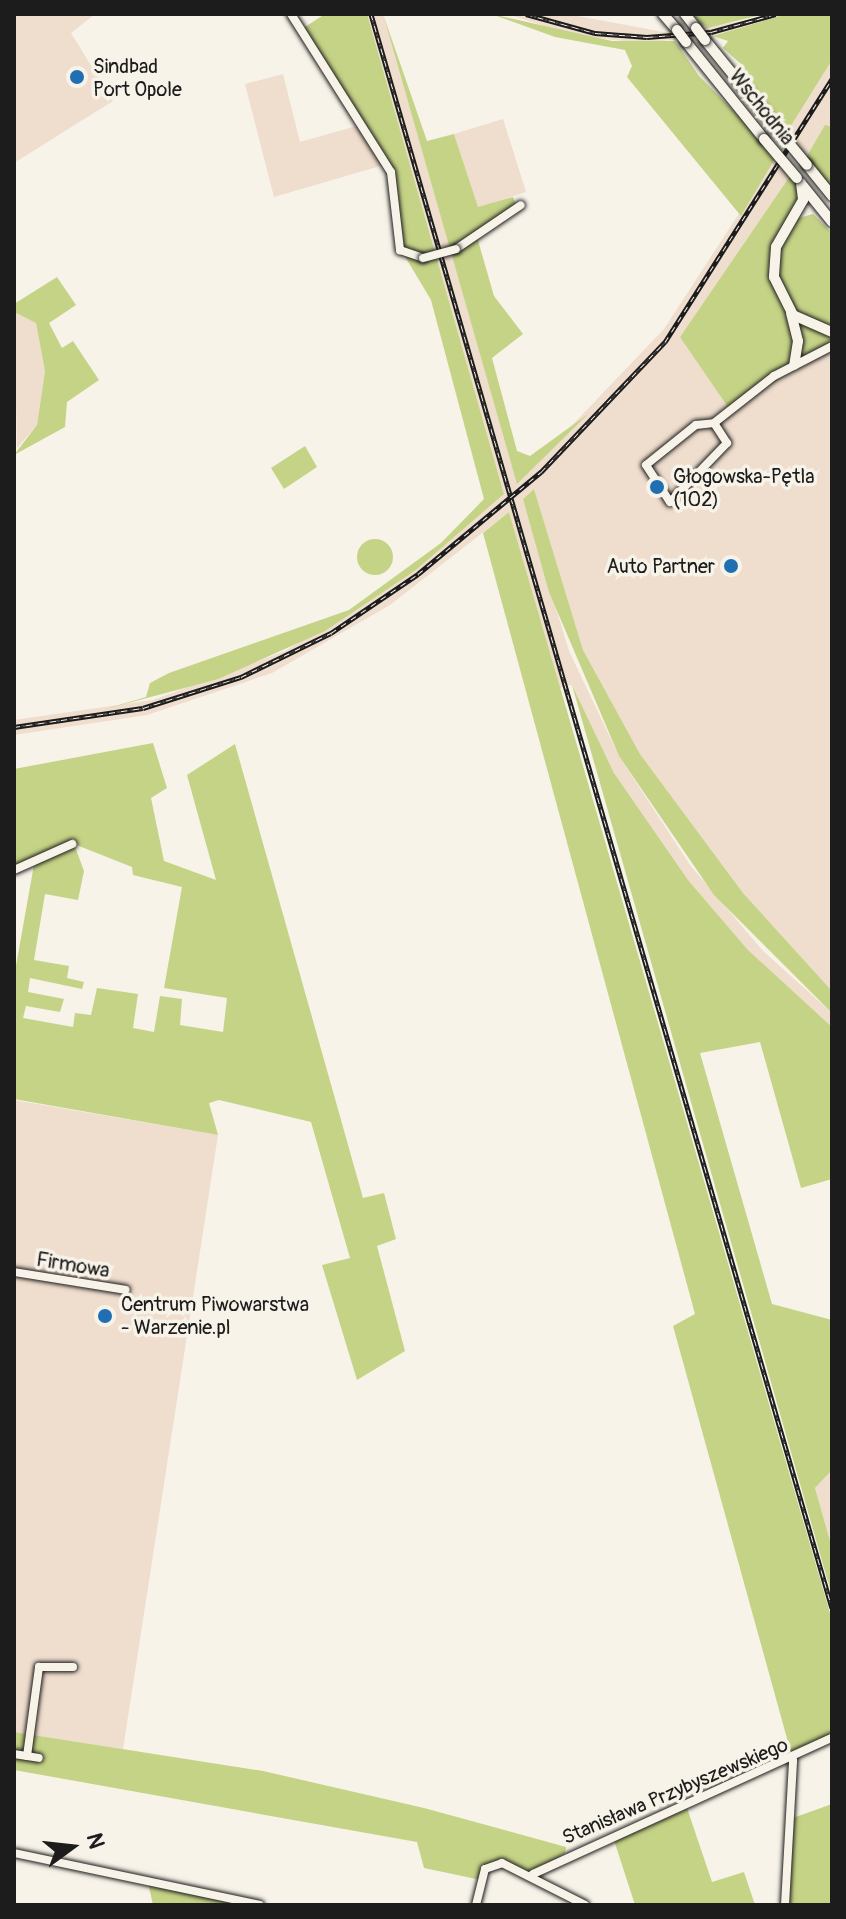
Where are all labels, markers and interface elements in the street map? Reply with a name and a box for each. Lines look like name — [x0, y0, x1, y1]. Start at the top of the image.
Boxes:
place label: Sindbad Port Opole — [93, 54, 182, 101]
street label: Wschodnia — [724, 64, 800, 150]
marker: Sindbad Port Opole — [68, 68, 86, 86]
place label: Głogowska-Pętla (102) — [673, 464, 815, 511]
marker: Głogowska-Pętla (102) — [648, 478, 666, 496]
place label: Auto Partner — [607, 554, 715, 578]
marker: Auto Partner — [722, 557, 740, 575]
street label: Firmowa — [35, 1247, 111, 1283]
place label: Centrum Piwowarstwa - Warzenie.pl — [121, 1292, 309, 1339]
marker: Centrum Piwowarstwa - Warzenie.pl — [96, 1307, 114, 1325]
street label: Stanisława Przybyszewskiego — [558, 1732, 792, 1850]
north arrow — [32, 1807, 112, 1887]
text: N — [80, 1830, 111, 1852]

